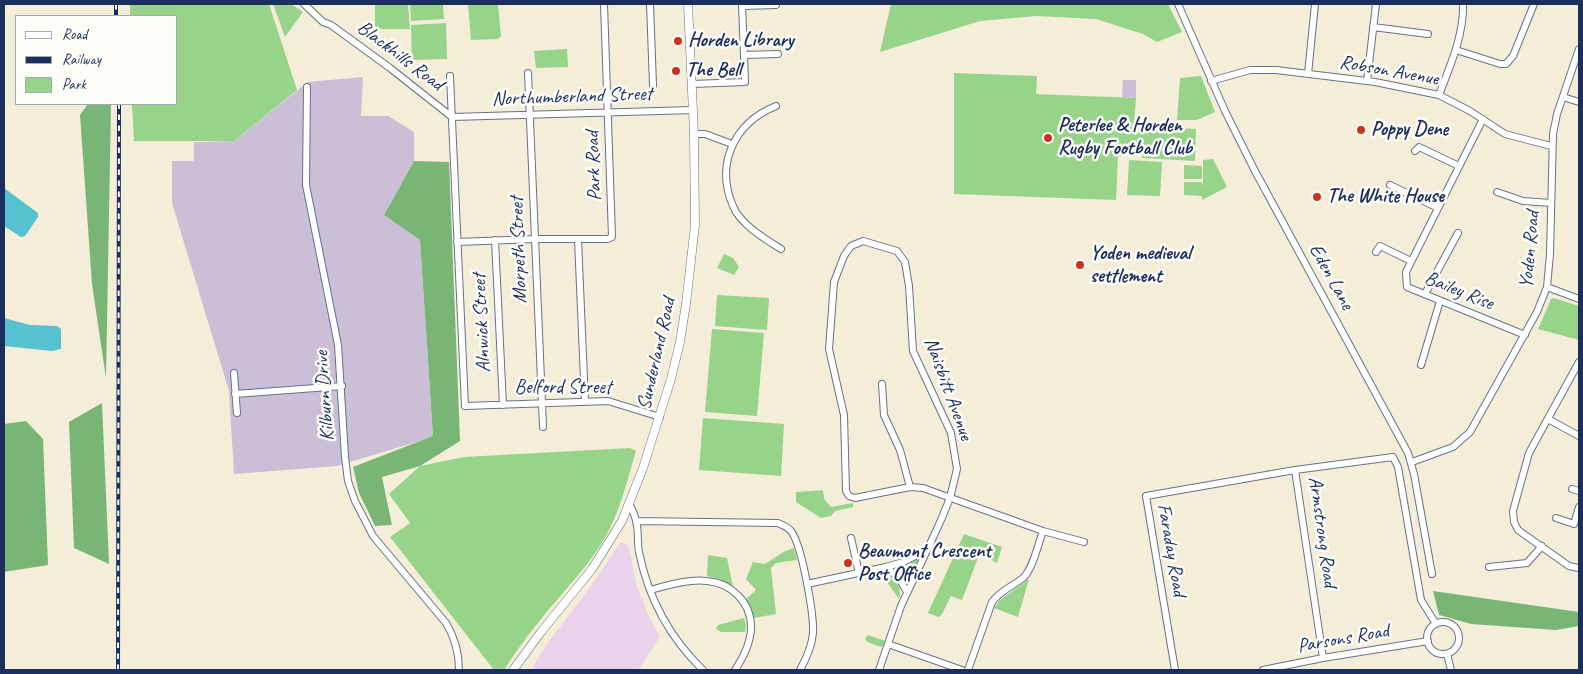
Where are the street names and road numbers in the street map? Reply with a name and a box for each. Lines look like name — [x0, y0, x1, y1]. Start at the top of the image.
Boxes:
street label: Blackhills Road — [352, 16, 448, 96]
street label: Robson Avenue — [1338, 51, 1440, 91]
street label: Northumberland Street — [491, 82, 653, 112]
street label: Park Road — [581, 131, 607, 201]
street label: Morpeth Street — [505, 196, 533, 304]
street label: Yoden Road — [1515, 210, 1545, 290]
street label: Eden Lane — [1303, 240, 1359, 314]
street label: Bailey Rise — [1421, 266, 1497, 316]
street label: Alnwick Street — [467, 273, 497, 373]
street label: Sunderland Road — [632, 296, 682, 412]
street label: Naisbitt Avenue — [918, 334, 978, 444]
street label: Kilburn Drive — [310, 350, 340, 442]
street label: Belford Street — [515, 376, 611, 400]
street label: Armstrong Road — [1302, 475, 1342, 589]
street label: Faraday Road — [1151, 502, 1191, 598]
street label: Parsons Road — [1295, 619, 1391, 659]

